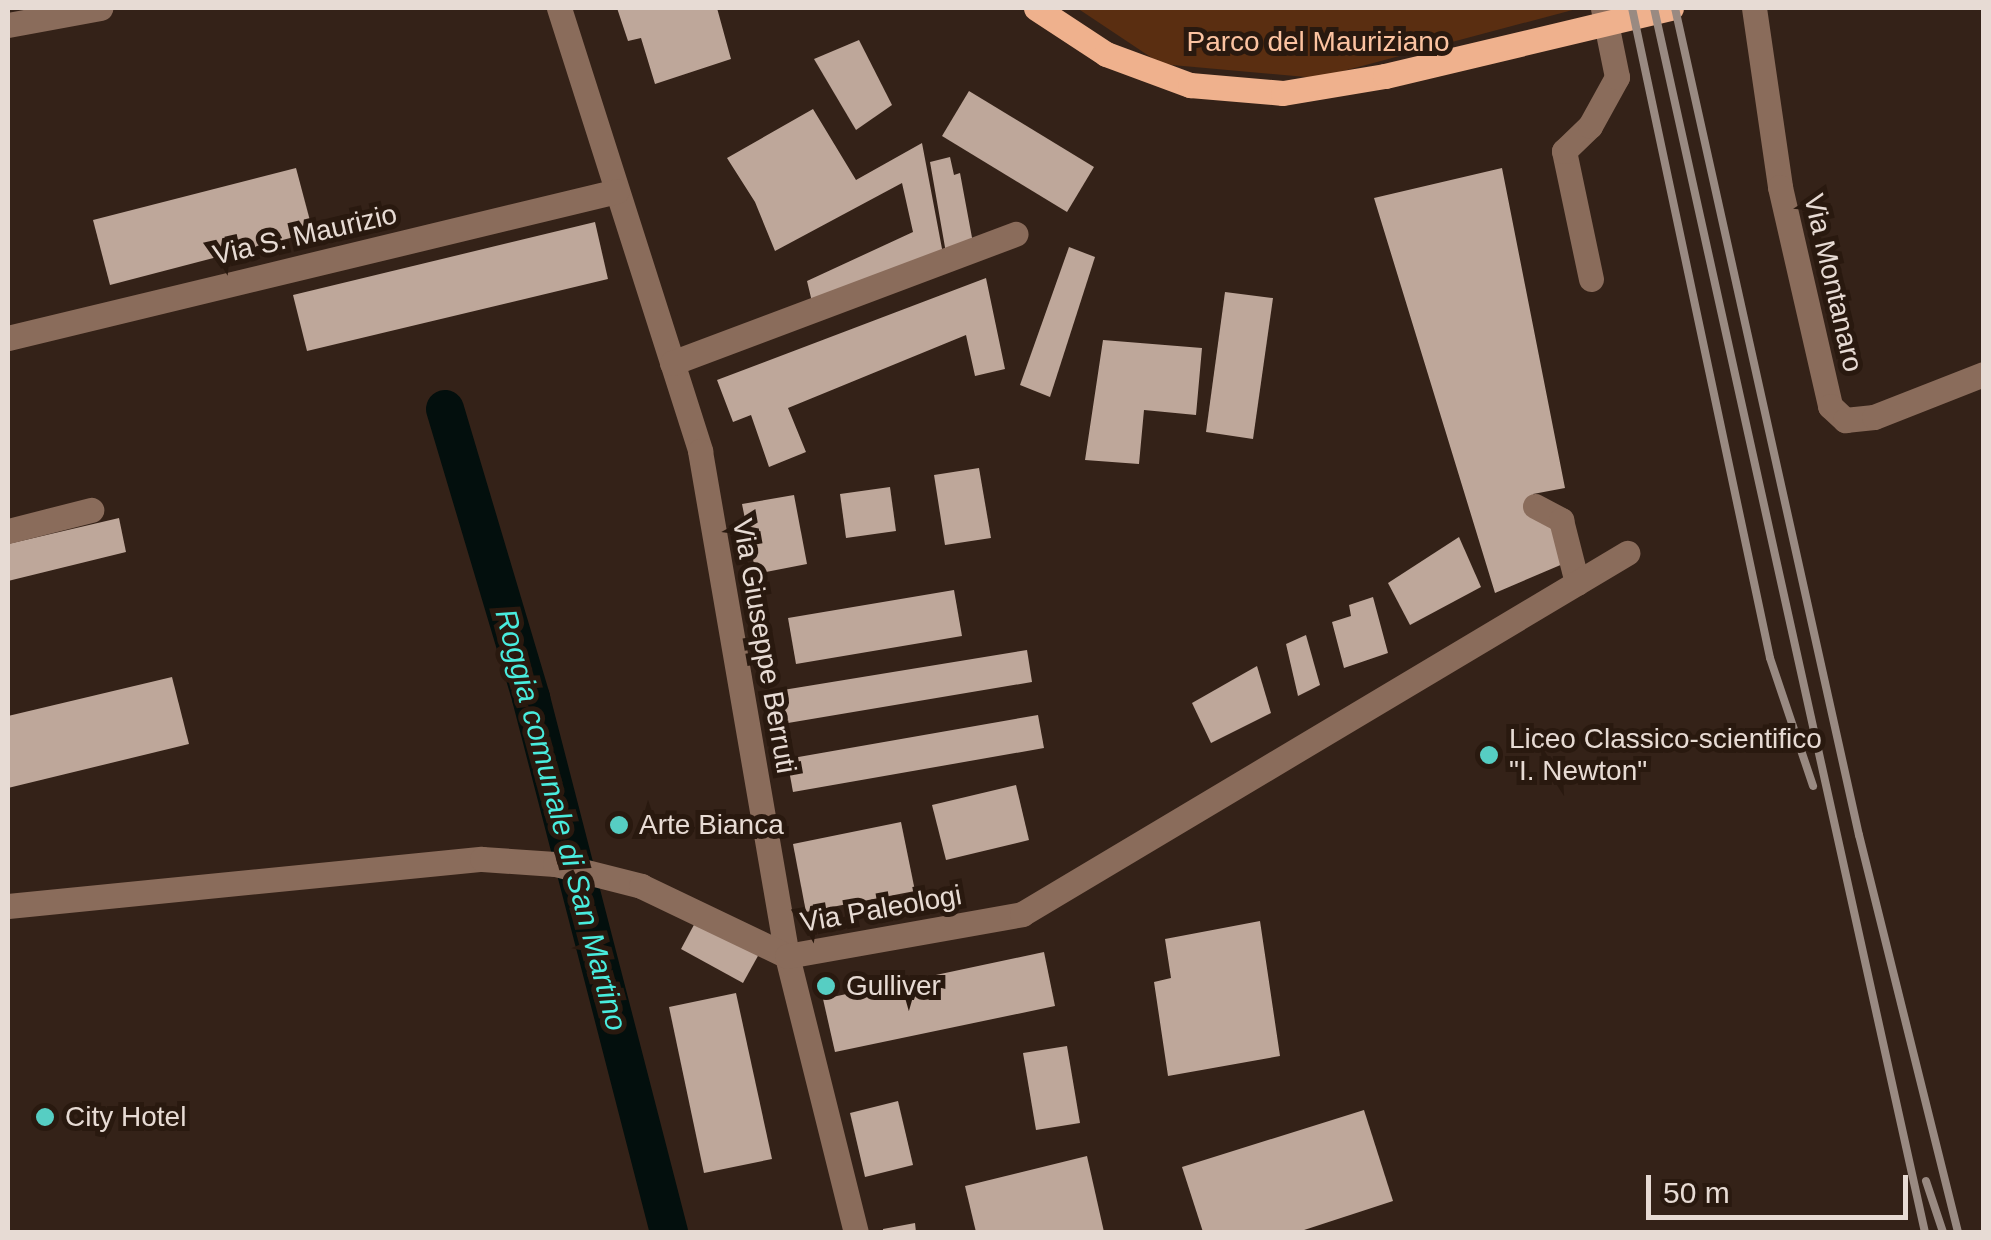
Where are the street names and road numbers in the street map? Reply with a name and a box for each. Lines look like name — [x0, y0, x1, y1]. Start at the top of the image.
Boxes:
street label: Via Montanaro — [1796, 191, 1870, 375]
street label: Via S. Maurizio — [210, 198, 400, 272]
street label: Via Giuseppe Berruti — [725, 516, 803, 776]
street label: Via Paleologi — [798, 878, 964, 940]

